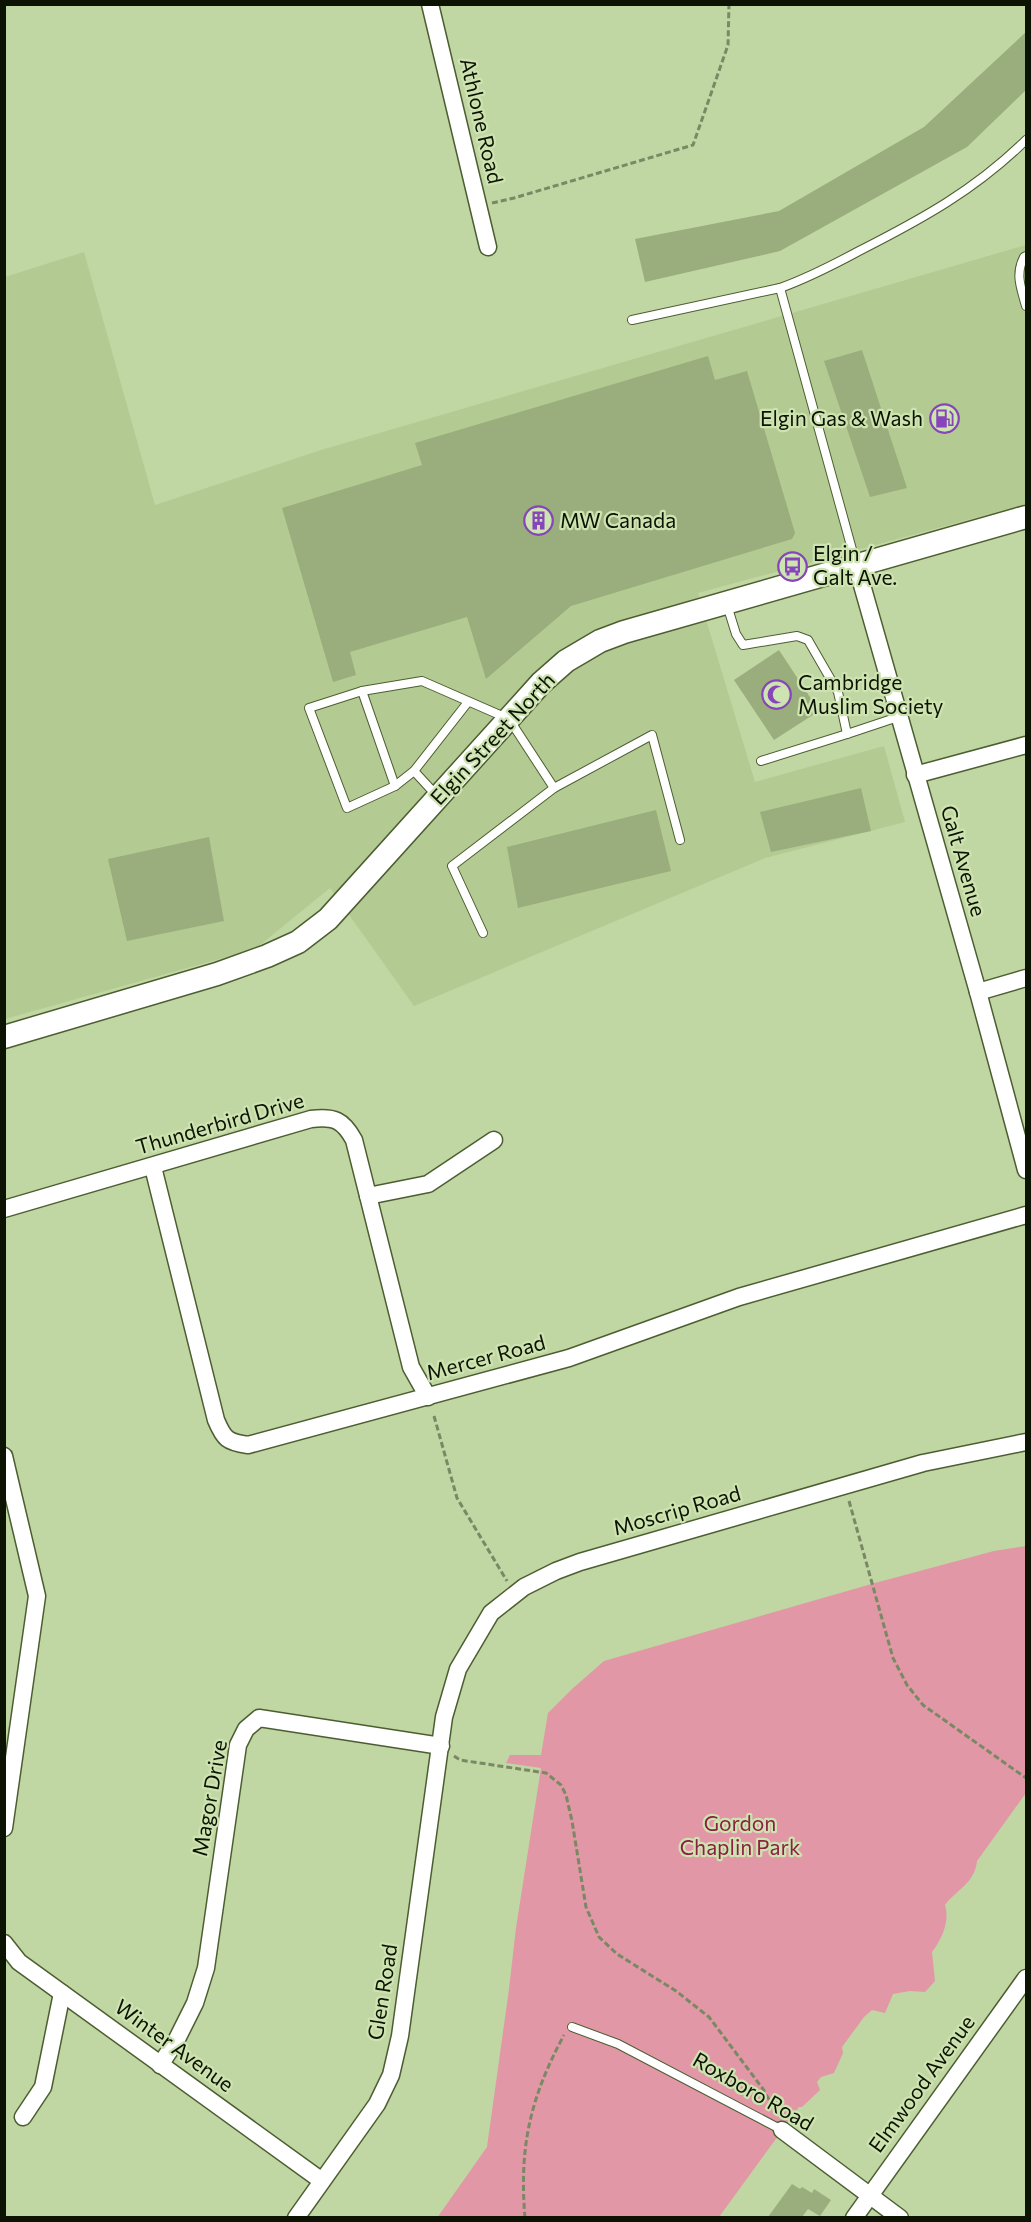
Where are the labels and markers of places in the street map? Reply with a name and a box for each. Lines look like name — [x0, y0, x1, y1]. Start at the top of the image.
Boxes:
fuel station icon: Elgin Gas & Wash — [928, 403, 960, 435]
place label: Elgin Gas & Wash — [760, 405, 923, 430]
building icon: MW Canada — [523, 505, 555, 537]
place label: MW Canada — [560, 507, 676, 532]
place label: Elgin / Galt Ave. — [813, 540, 897, 589]
bus stop icon: Elgin / Galt Ave. — [776, 550, 808, 582]
place label: Cambridge Muslim Society — [798, 669, 944, 718]
mosque icon: Cambridge Muslim Society — [761, 679, 793, 711]

